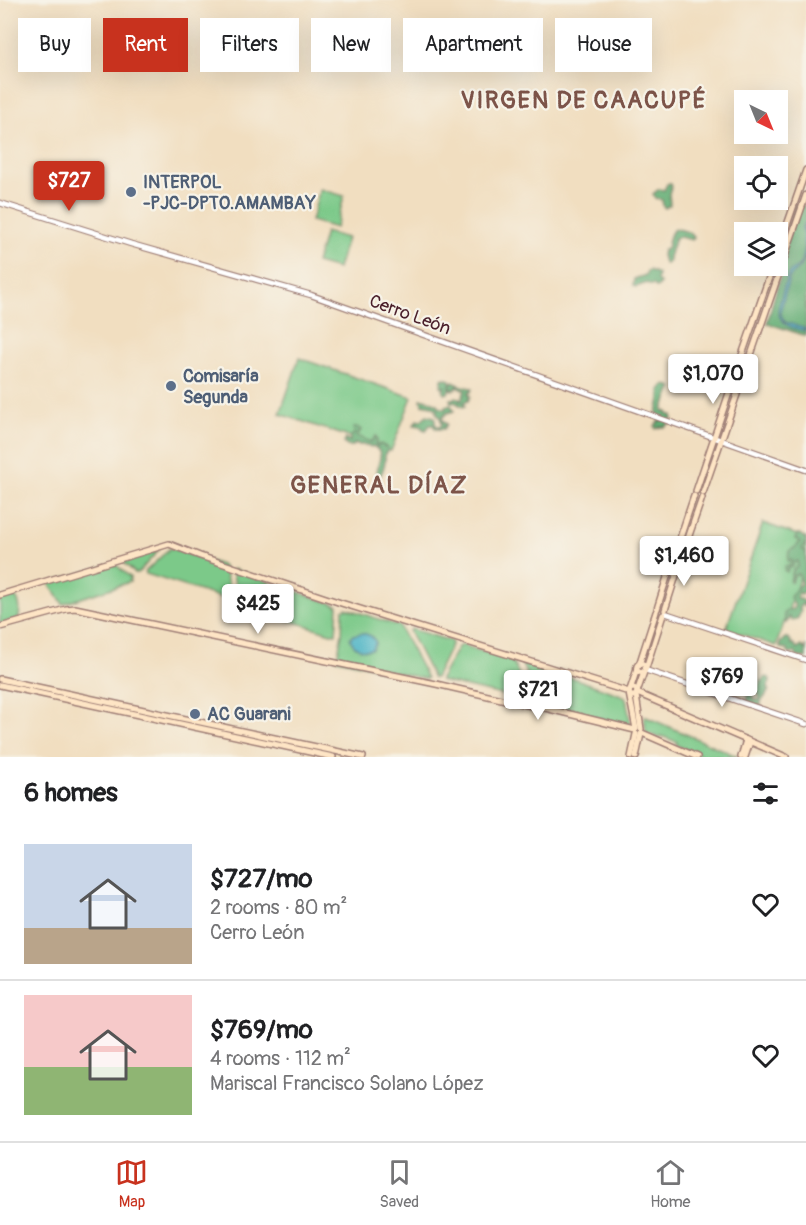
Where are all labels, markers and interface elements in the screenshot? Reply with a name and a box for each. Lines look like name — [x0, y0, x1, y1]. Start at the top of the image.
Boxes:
chip: Buy — [18, 18, 91, 72]
chip: Rent — [103, 18, 188, 72]
chip: Filters — [200, 18, 299, 72]
chip: New — [311, 18, 391, 72]
chip: Apartment — [403, 18, 543, 72]
chip: House — [555, 18, 652, 72]
district label: VIRGEN DE CAACUPÉ — [461, 86, 707, 115]
north arrow — [734, 90, 788, 144]
map controls — [734, 90, 788, 276]
button: locate — [734, 156, 788, 210]
pin: $727 — [33, 161, 105, 212]
text: $727 — [47, 168, 91, 193]
place label: INTERPOL -PJC-DPTO.AMAMBAY — [143, 171, 316, 215]
marker: INTERPOL -PJC-DPTO.AMAMBAY — [124, 185, 138, 199]
button: layers — [734, 222, 788, 276]
street label: Cerro León — [366, 290, 454, 340]
pin: $1,070 — [664, 354, 762, 405]
text: $1,070 — [682, 361, 744, 386]
place label: Comisaría Segunda — [183, 365, 259, 409]
marker: Comisaría Segunda — [164, 379, 178, 393]
district label: GENERAL DÍAZ — [290, 470, 468, 500]
pin: $1,460 — [635, 536, 733, 587]
text: $1,460 — [654, 543, 714, 568]
pin: $425 — [222, 584, 294, 635]
text: $425 — [236, 591, 280, 616]
pin: $769 — [686, 657, 758, 708]
text: $769 — [700, 664, 744, 689]
pin: $721 — [502, 670, 574, 721]
text: $721 — [518, 677, 558, 702]
place label: AC Guarani — [207, 703, 291, 726]
marker: AC Guarani — [188, 707, 202, 721]
text: 6 homes — [24, 777, 118, 809]
icon: filters — [749, 777, 782, 810]
text: $727/mo — [210, 863, 313, 895]
icon: home — [72, 868, 144, 940]
icon: heart — [749, 888, 782, 921]
text: 2 rooms · 80 m² — [210, 895, 347, 920]
text: Cerro León — [210, 920, 305, 945]
text: $769/mo — [210, 1014, 313, 1046]
icon: home — [72, 1019, 144, 1091]
icon: heart — [749, 1039, 782, 1072]
text: 4 rooms · 112 m² — [210, 1046, 351, 1071]
text: Mariscal Francisco Solano López — [210, 1071, 484, 1096]
tab: Map — [115, 1156, 148, 1212]
tab: Saved — [379, 1156, 419, 1212]
tab: Home — [650, 1156, 691, 1212]

